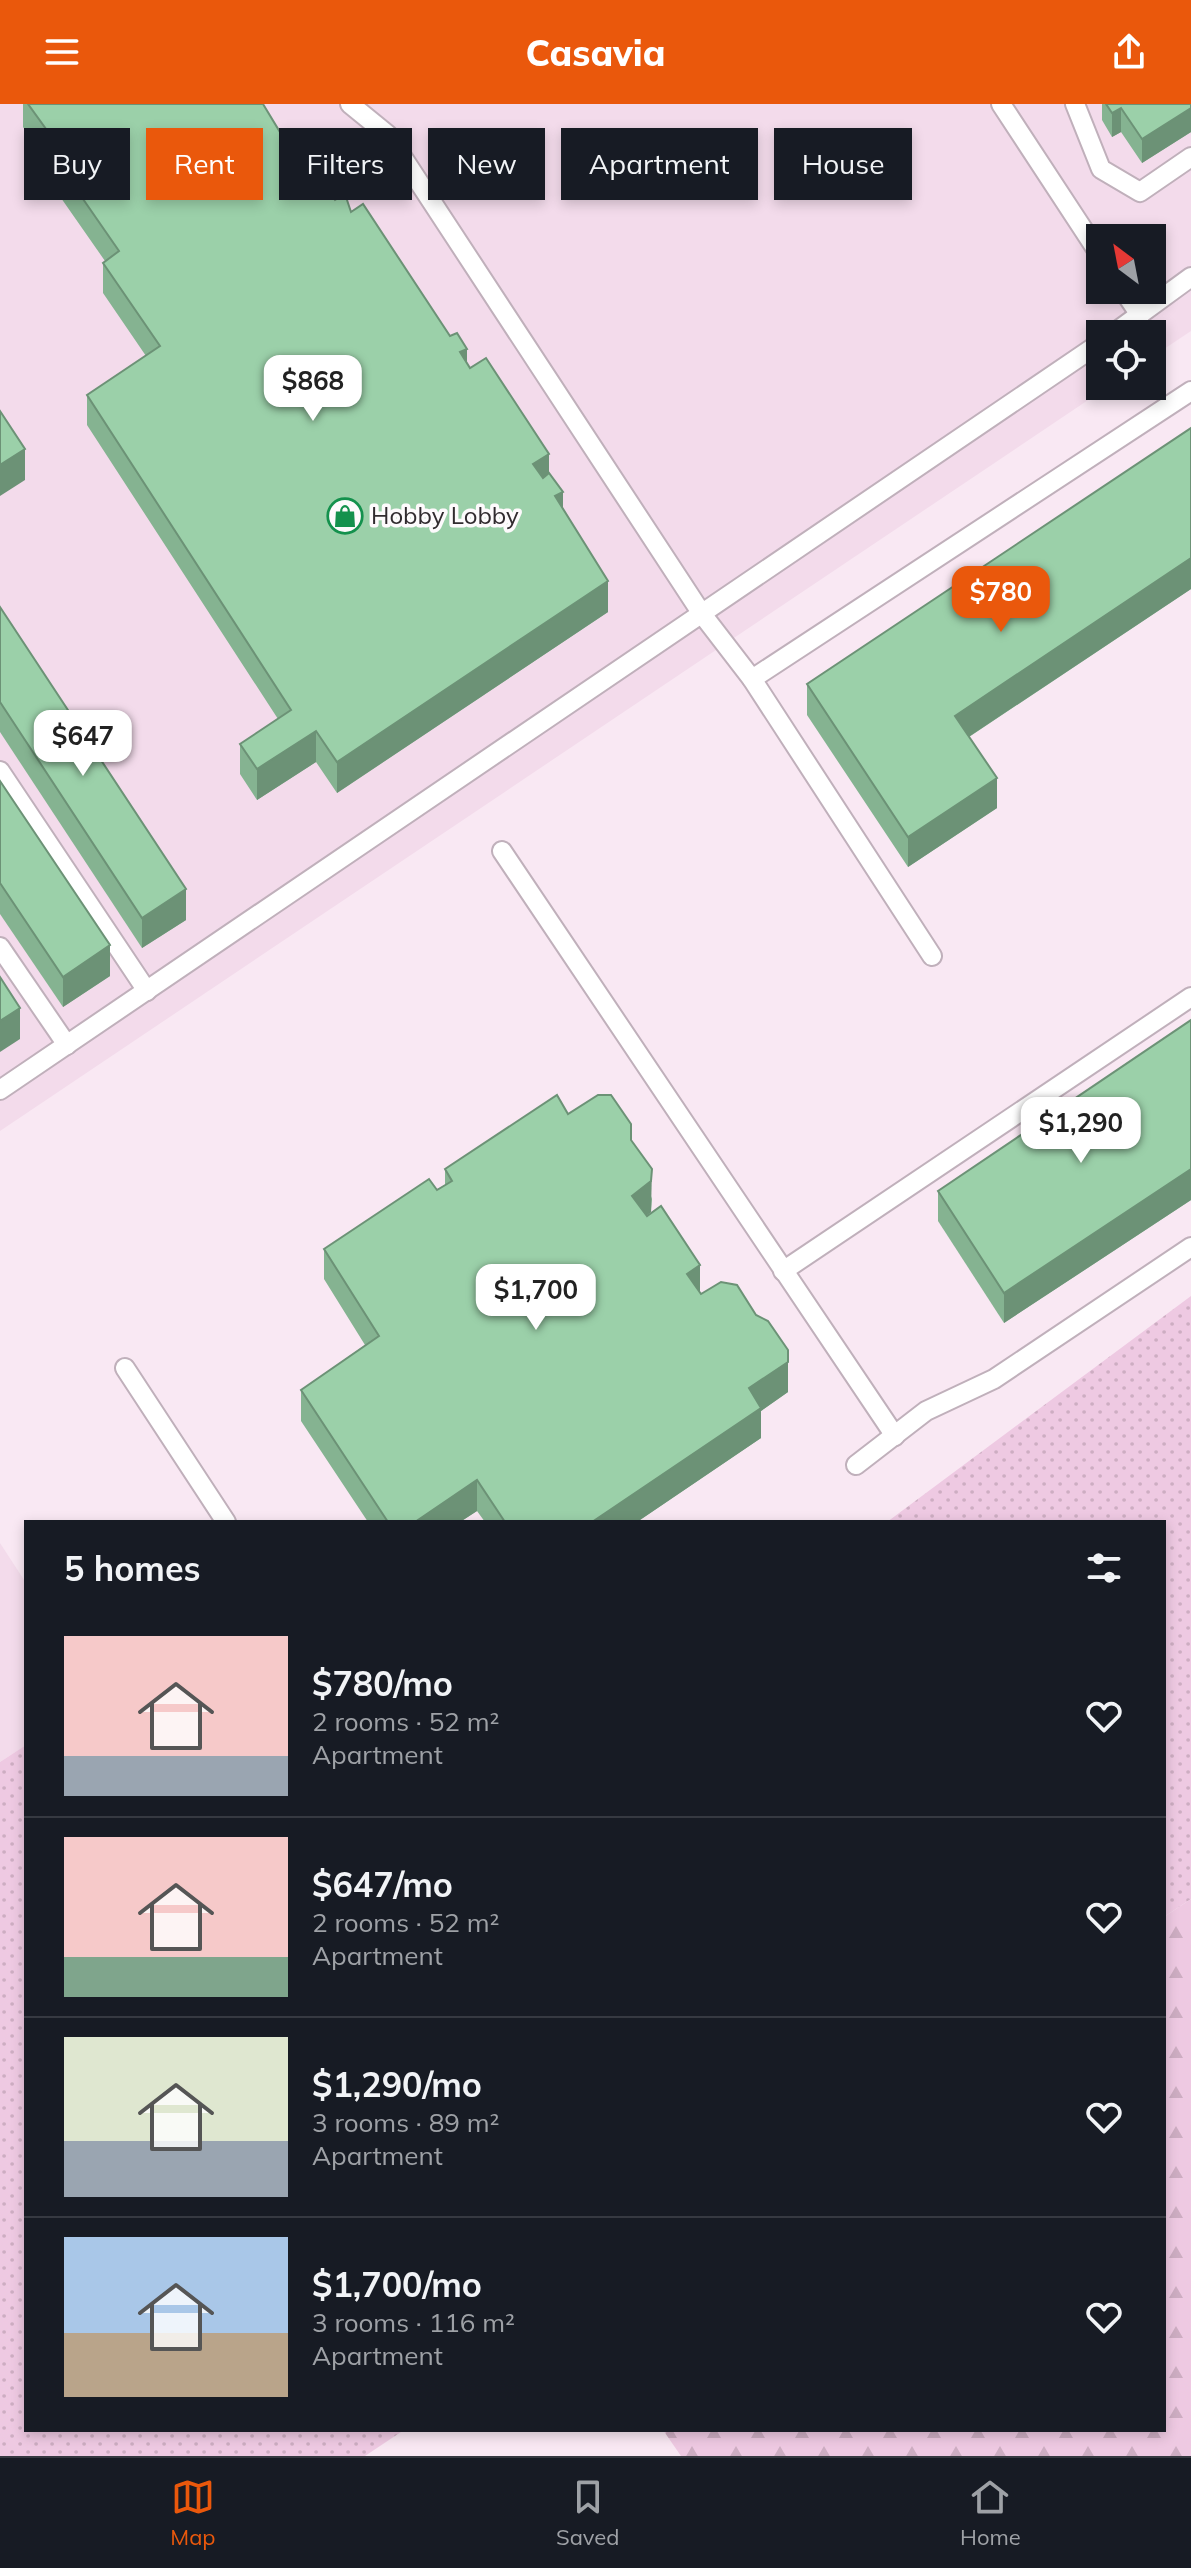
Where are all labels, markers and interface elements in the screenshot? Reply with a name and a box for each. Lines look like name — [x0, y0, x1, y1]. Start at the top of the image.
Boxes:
icon: menu — [40, 30, 84, 74]
text: Casavia — [526, 30, 665, 75]
icon: share — [1107, 30, 1151, 74]
chip: Buy — [24, 128, 130, 200]
chip: Rent — [146, 128, 263, 200]
chip: Filters — [279, 128, 412, 200]
chip: New — [428, 128, 545, 200]
chip: Apartment — [561, 128, 758, 200]
chip: House — [774, 128, 912, 200]
north arrow — [1086, 224, 1166, 304]
map controls — [1086, 224, 1166, 400]
button: locate — [1086, 320, 1166, 400]
pin: $868 — [266, 355, 360, 423]
text: $868 — [282, 364, 344, 397]
shop icon: Hobby Lobby — [326, 497, 364, 535]
place label: Hobby Lobby — [371, 500, 519, 530]
pin: $780 — [954, 566, 1048, 634]
text: $780 — [970, 575, 1032, 608]
pin: $647 — [36, 710, 130, 778]
text: $647 — [52, 719, 114, 752]
pin: $1,290 — [1016, 1097, 1146, 1165]
text: $1,290 — [1039, 1106, 1123, 1139]
pin: $1,700 — [471, 1264, 601, 1332]
text: $1,700 — [494, 1273, 578, 1306]
icon: filters — [1082, 1546, 1126, 1590]
text: 5 homes — [64, 1547, 201, 1590]
text: $780/mo — [312, 1662, 453, 1705]
icon: home — [128, 1668, 224, 1764]
icon: heart — [1082, 1694, 1126, 1738]
text: 2 rooms · 52 m² — [312, 1705, 499, 1738]
text: Apartment — [312, 1738, 443, 1771]
text: $647/mo — [312, 1863, 453, 1906]
icon: home — [128, 1869, 224, 1965]
icon: heart — [1082, 1895, 1126, 1939]
text: 2 rooms · 52 m² — [312, 1906, 499, 1939]
text: Apartment — [312, 1939, 443, 1972]
text: $1,290/mo — [312, 2063, 482, 2106]
icon: home — [128, 2069, 224, 2165]
icon: heart — [1082, 2095, 1126, 2139]
text: 3 rooms · 89 m² — [312, 2106, 499, 2139]
text: Apartment — [312, 2139, 443, 2172]
text: $1,700/mo — [312, 2263, 482, 2306]
icon: home — [128, 2269, 224, 2365]
icon: heart — [1082, 2295, 1126, 2339]
text: 3 rooms · 116 m² — [312, 2306, 515, 2339]
text: Apartment — [312, 2339, 443, 2372]
tab: Map — [170, 2475, 216, 2551]
tab: Saved — [556, 2475, 620, 2551]
tab: Home — [960, 2475, 1021, 2551]

